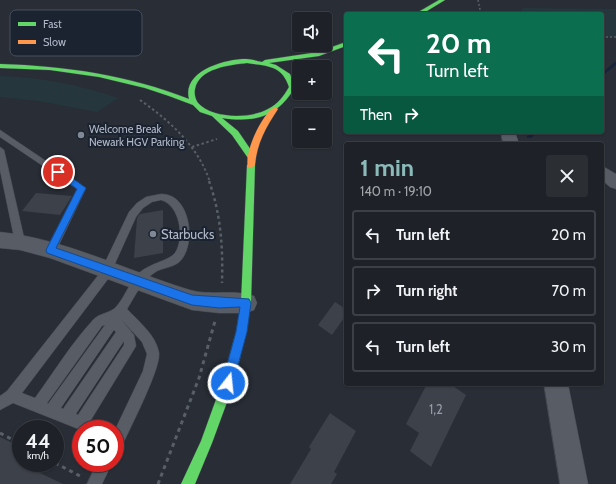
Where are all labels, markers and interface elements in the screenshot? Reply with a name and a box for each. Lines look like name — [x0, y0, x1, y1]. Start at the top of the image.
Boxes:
legend — [10, 10, 142, 56]
map controls — [292, 12, 332, 148]
button: sound — [292, 12, 332, 52]
text: Fast — [43, 17, 62, 31]
text: 20 m — [426, 26, 491, 60]
icon: left — [360, 28, 412, 80]
text: Slow — [43, 35, 66, 49]
button: + — [292, 60, 332, 100]
text: Turn left — [426, 60, 489, 82]
icon: right — [400, 104, 422, 126]
text: Then — [360, 106, 392, 124]
button: − — [292, 108, 332, 148]
place label: Welcome Break Newark HGV Parking — [89, 122, 185, 149]
marker: Welcome Break Newark HGV Parking — [76, 130, 86, 140]
text: 1 min — [360, 153, 414, 182]
pin — [41, 155, 75, 189]
button: close — [546, 155, 588, 197]
icon: arrive — [47, 161, 69, 183]
text: 140 m · 19:10 — [360, 183, 432, 199]
icon: left — [362, 224, 384, 246]
place label: Starbucks — [161, 226, 215, 242]
text: Turn left — [396, 226, 450, 244]
text: 20 m — [551, 226, 586, 244]
marker: Starbucks — [148, 229, 158, 239]
icon: right — [362, 280, 384, 302]
text: Turn right — [396, 282, 457, 300]
text: 70 m — [552, 282, 586, 300]
icon: left — [362, 336, 384, 358]
text: Turn left — [396, 338, 450, 356]
text: 30 m — [551, 338, 586, 356]
position arrow — [207, 362, 249, 404]
house number: 1,2 — [429, 401, 443, 417]
speed limit sign: 50 — [72, 420, 124, 472]
text: 44 — [26, 429, 50, 453]
text: km/h — [27, 449, 49, 462]

